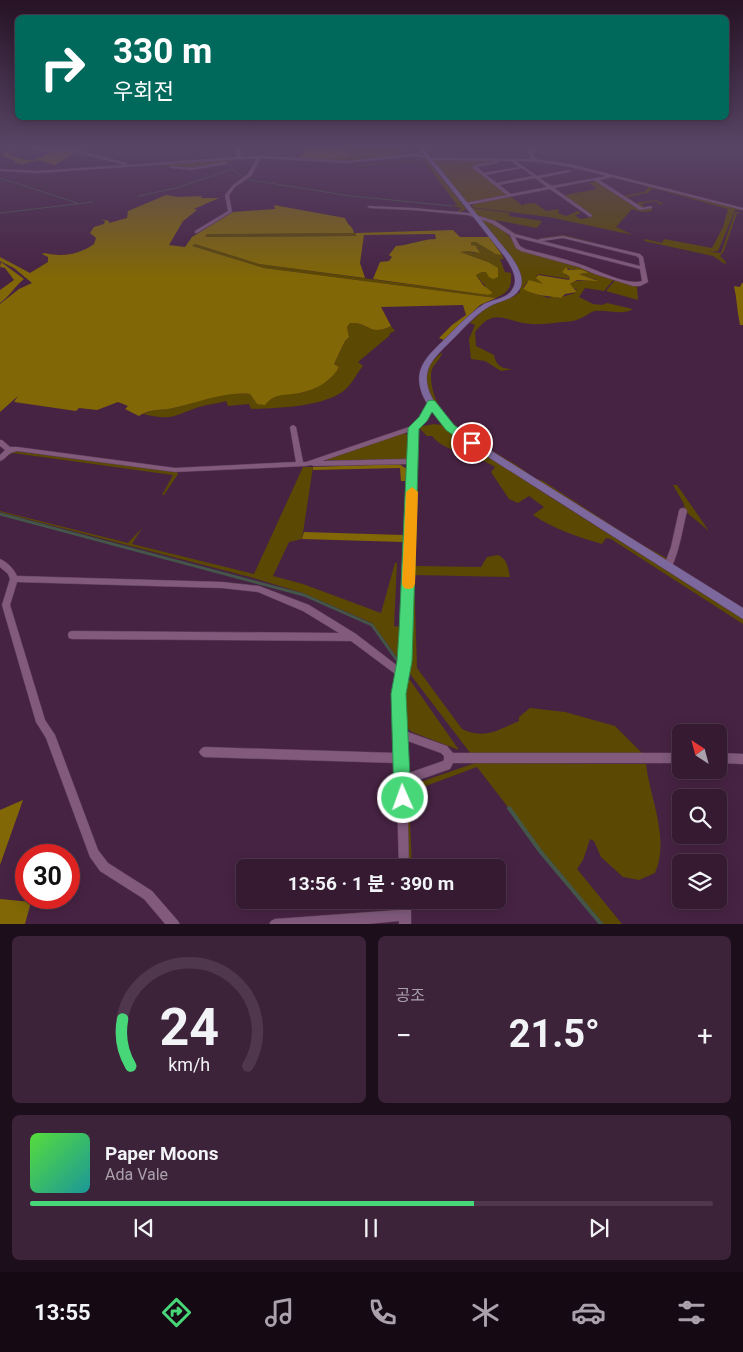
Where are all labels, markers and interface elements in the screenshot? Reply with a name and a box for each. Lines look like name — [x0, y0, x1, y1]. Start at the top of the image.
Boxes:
text: 330 m — [113, 31, 212, 72]
icon: right — [30, 35, 95, 100]
text: 우회전 — [113, 79, 174, 104]
pin — [451, 422, 493, 464]
icon: arrive — [458, 429, 486, 457]
north arrow — [672, 724, 728, 779]
map controls — [672, 724, 727, 909]
position arrow — [376, 771, 428, 823]
button: search — [672, 789, 727, 844]
speed limit sign: 30 — [15, 844, 80, 909]
button: layers — [672, 854, 727, 909]
text: 13:56 · 1 분 · 390 m — [288, 872, 454, 895]
text: 공조 — [396, 986, 425, 1005]
text: 24 — [159, 997, 219, 1058]
text: 21.5° — [509, 1012, 600, 1056]
text: − — [396, 1019, 412, 1052]
text: + — [697, 1019, 713, 1052]
text: km/h — [168, 1054, 210, 1075]
text: Paper Moons — [105, 1142, 218, 1165]
text: Ada Vale — [105, 1165, 168, 1184]
icon: previous — [130, 1214, 158, 1242]
icon: pause — [357, 1214, 385, 1242]
icon: next — [585, 1214, 613, 1242]
icon: directions — [159, 1295, 194, 1330]
icon: music — [262, 1295, 297, 1330]
icon: phone — [365, 1295, 400, 1330]
icon: climate — [468, 1295, 503, 1330]
icon: car — [571, 1295, 606, 1330]
icon: filters — [674, 1295, 709, 1330]
text: 13:55 — [34, 1300, 91, 1325]

